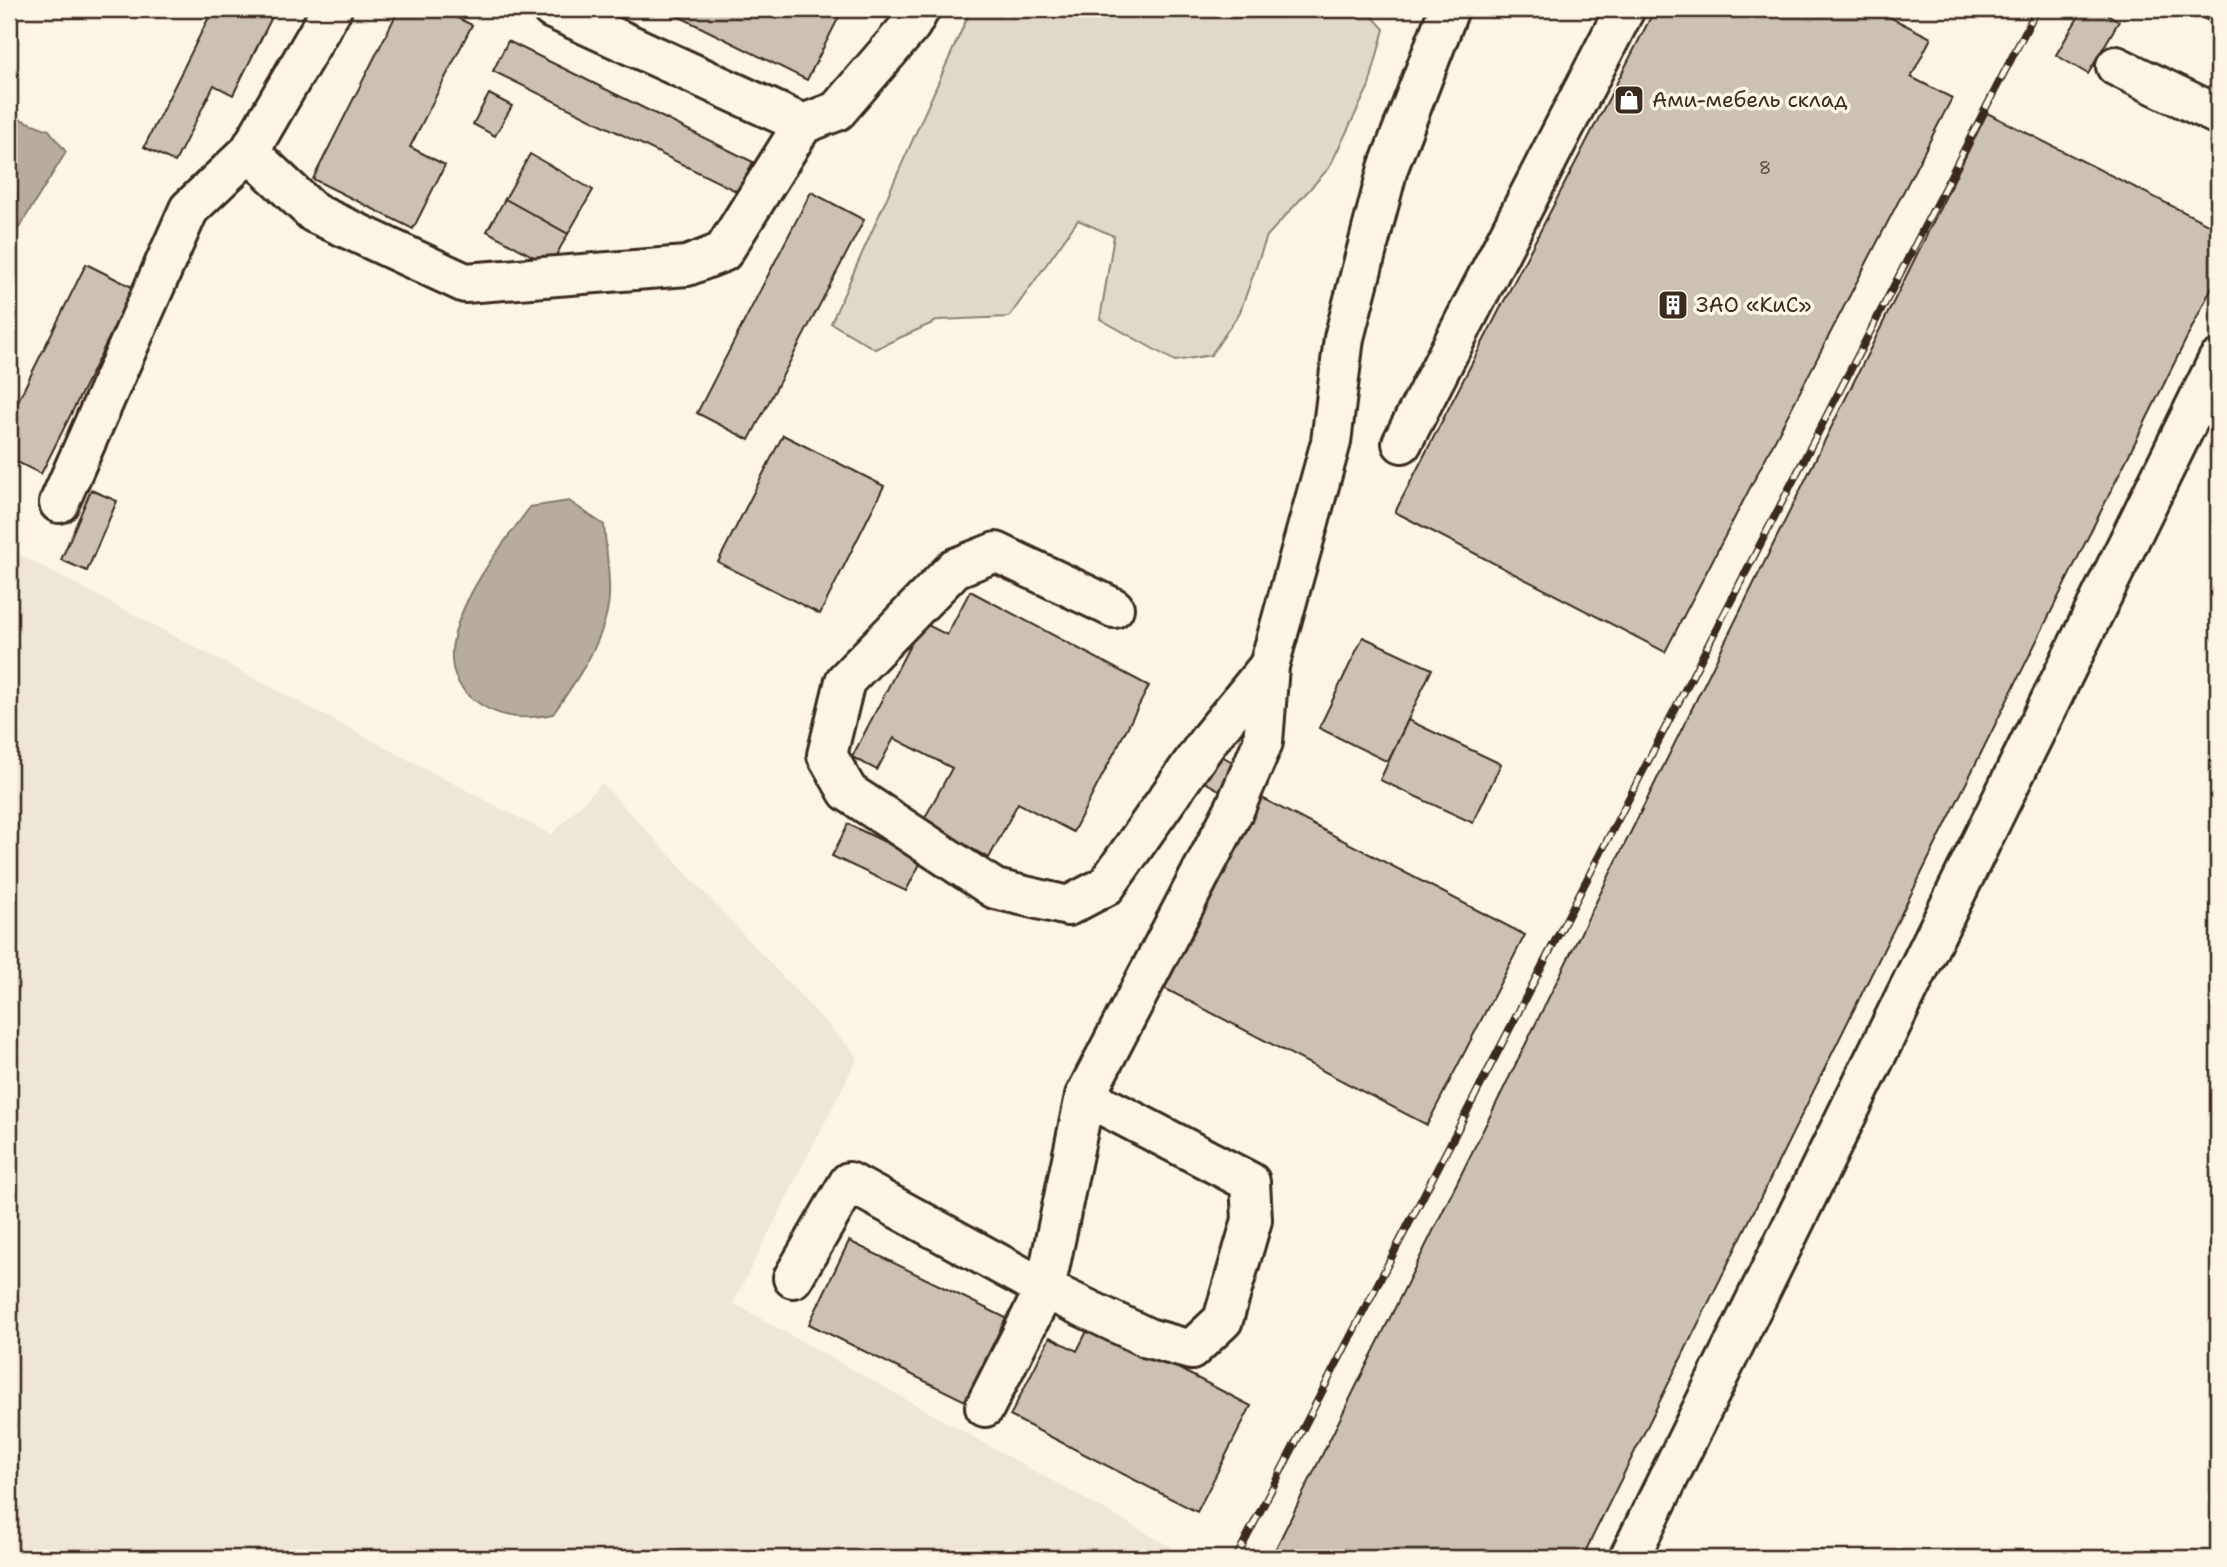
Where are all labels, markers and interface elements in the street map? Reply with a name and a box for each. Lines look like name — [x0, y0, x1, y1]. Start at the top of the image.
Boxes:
shop icon: Ами-мебель склад — [1612, 83, 1646, 117]
place label: Ами-мебель склад — [1652, 86, 1848, 114]
house number: 8 — [1759, 156, 1771, 180]
building icon: ЗАО «КиС» — [1656, 288, 1690, 322]
place label: ЗАО «КиС» — [1696, 291, 1812, 319]

